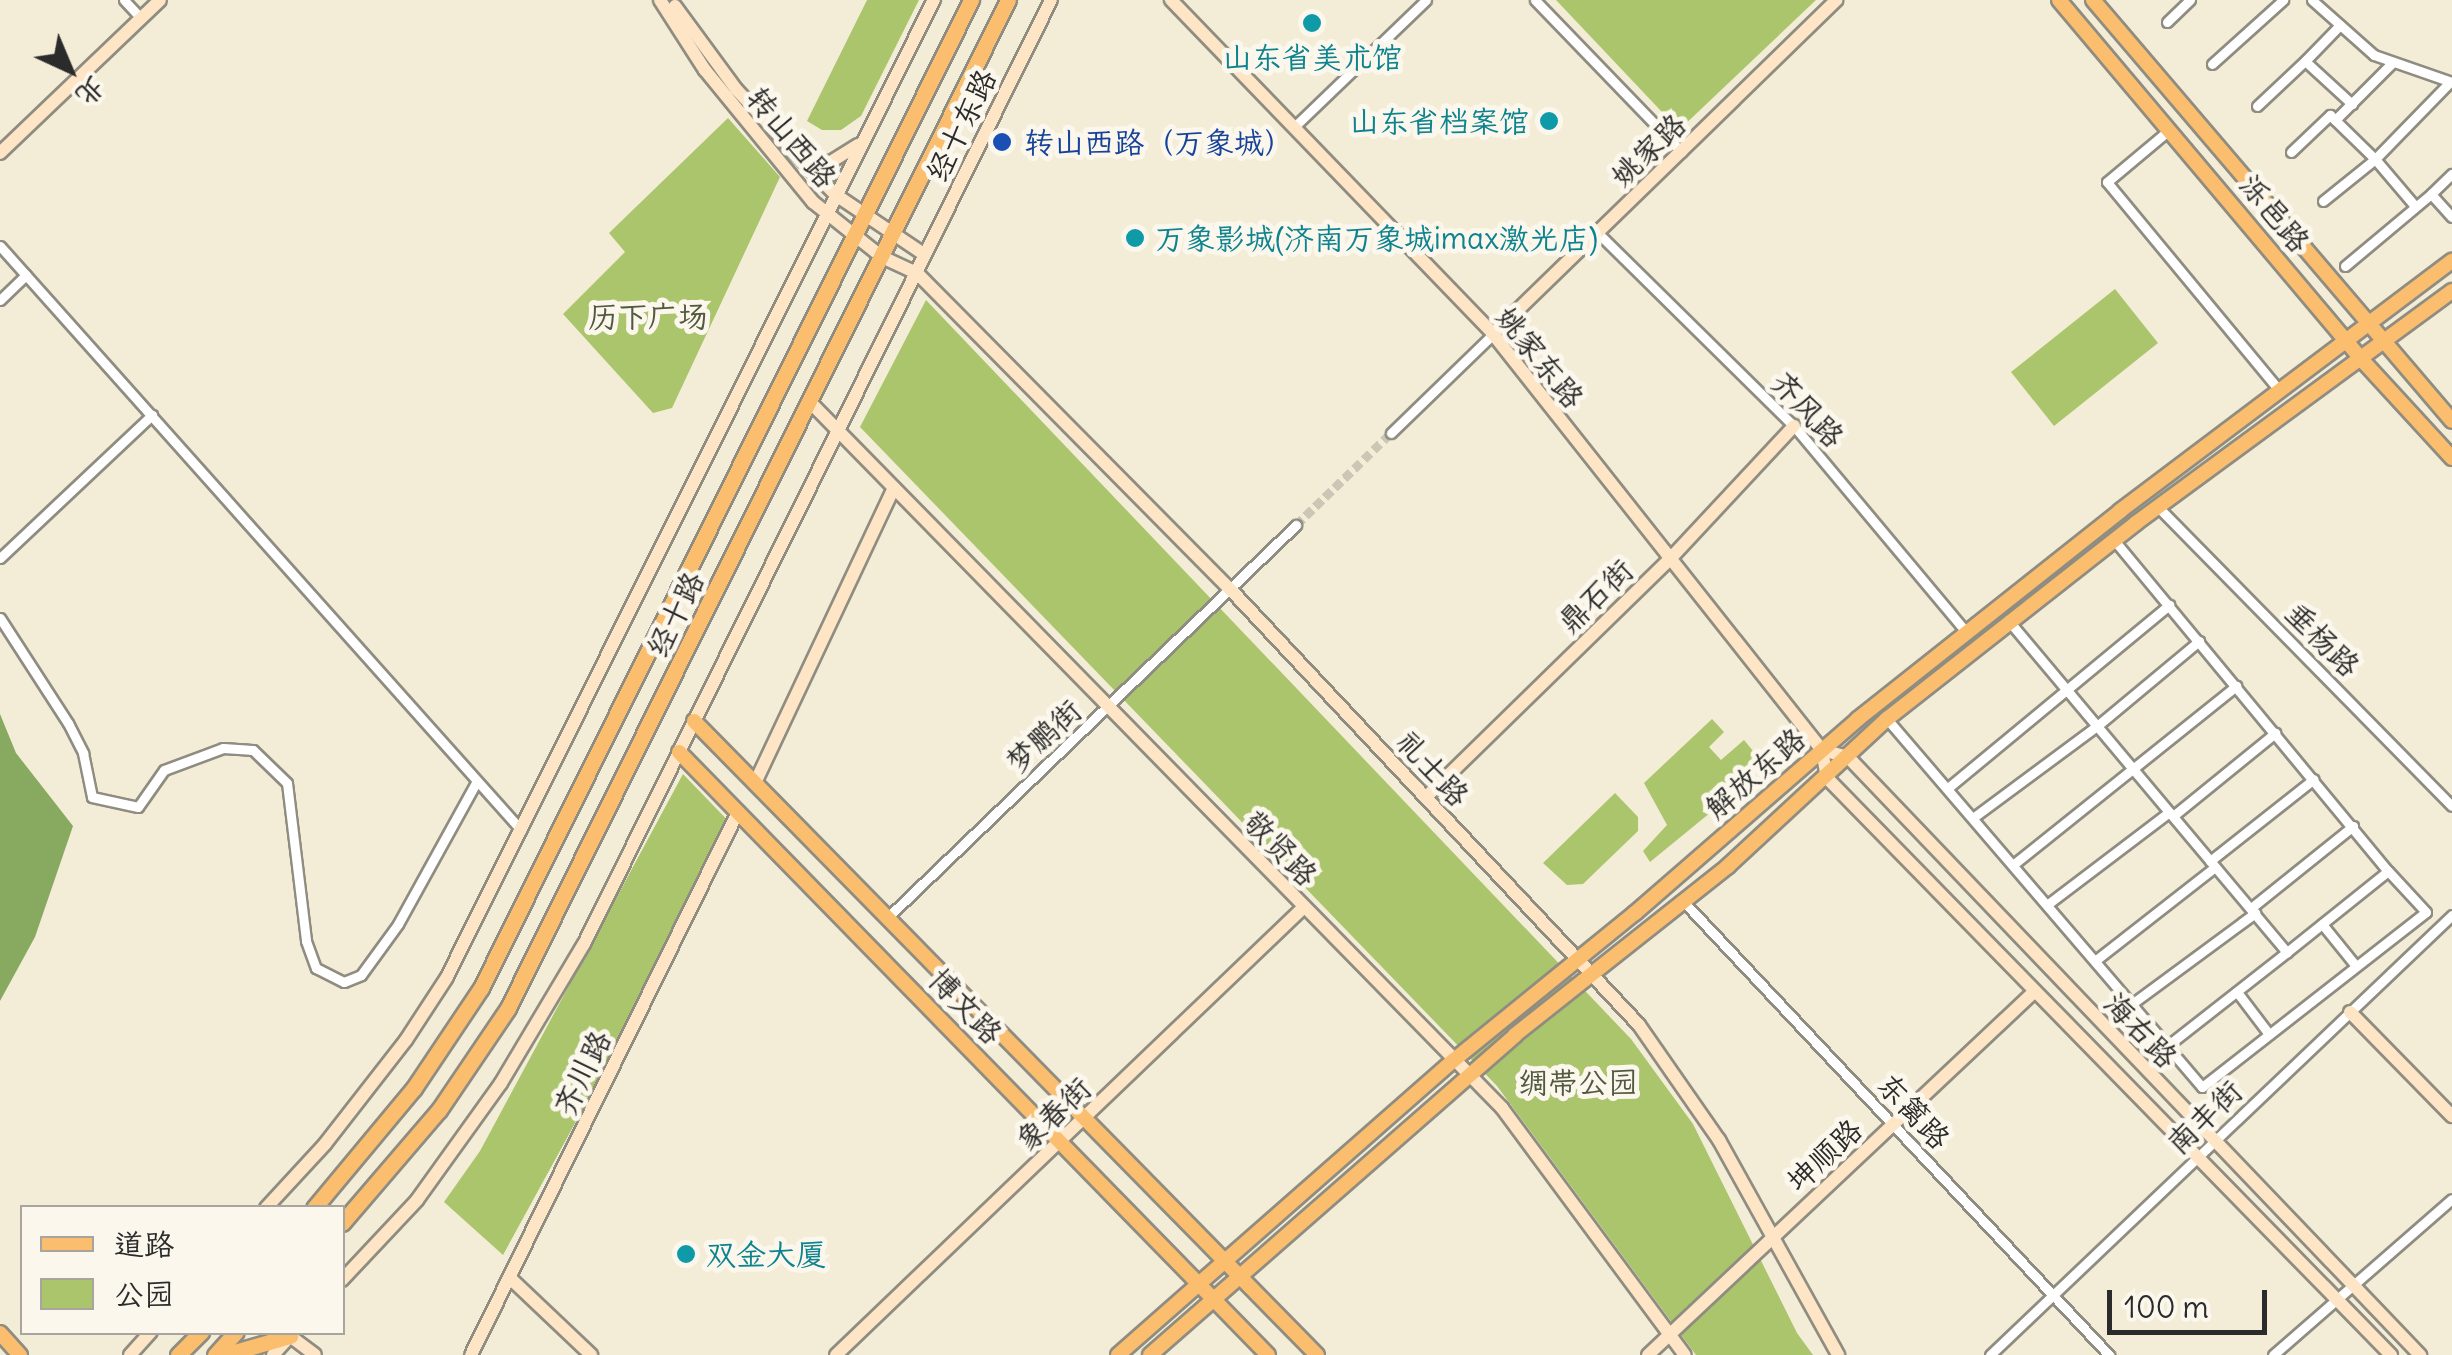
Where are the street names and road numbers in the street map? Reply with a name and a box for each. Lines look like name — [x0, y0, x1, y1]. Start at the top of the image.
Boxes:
street label: 经十东路 — [919, 63, 1003, 187]
street label: 转山西路 — [740, 79, 844, 195]
street label: 姚家路 — [1603, 106, 1693, 194]
street label: 泺邑路 — [2232, 167, 2318, 259]
street label: 姚家东路 — [1488, 299, 1592, 415]
street label: 齐风路 — [1764, 364, 1852, 454]
street label: 鼎石街 — [1550, 552, 1640, 640]
street label: 经十路 — [639, 566, 711, 662]
street label: 垂杨路 — [2278, 594, 2368, 684]
street label: 梦鹏街 — [998, 692, 1088, 780]
street label: 解放东路 — [1698, 720, 1812, 826]
street label: 礼士路 — [1389, 723, 1477, 813]
street label: 敬贤路 — [1237, 803, 1325, 893]
street label: 博文路 — [922, 961, 1010, 1051]
street label: 海右路 — [2097, 985, 2185, 1075]
street label: 齐川路 — [546, 1025, 618, 1121]
street label: 东篱路 — [1870, 1066, 1958, 1156]
street label: 象春街 — [1008, 1070, 1098, 1158]
street label: 南丰街 — [2159, 1073, 2249, 1161]
street label: 坤顺路 — [1779, 1111, 1869, 1199]

